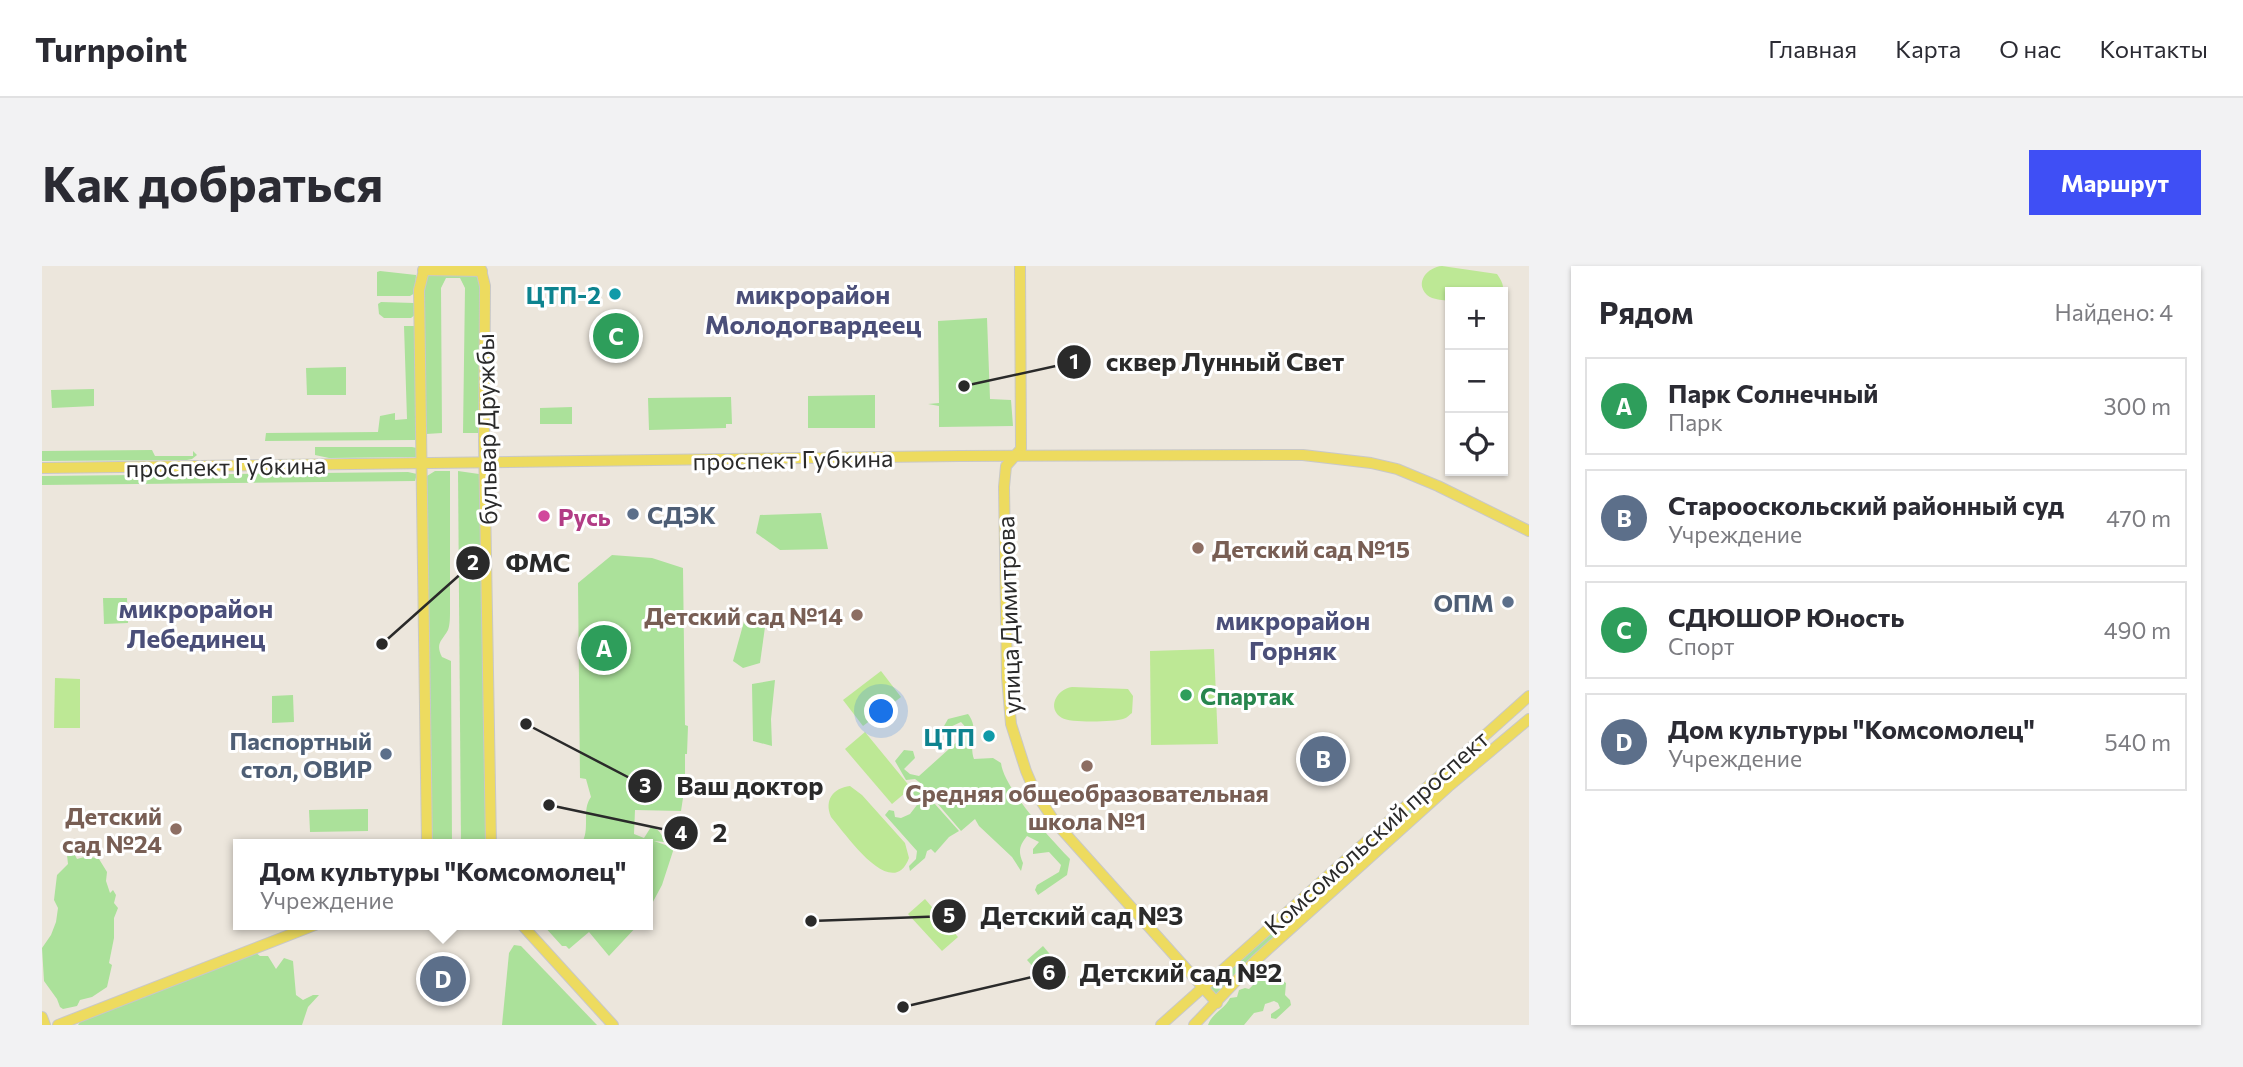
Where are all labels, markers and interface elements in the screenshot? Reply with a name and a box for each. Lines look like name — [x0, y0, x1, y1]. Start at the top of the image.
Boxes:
text: Turnpoint — [35, 28, 187, 69]
text: Главная — [1768, 34, 1857, 63]
text: Карта — [1895, 34, 1961, 63]
text: О нас — [1999, 34, 2061, 63]
text: Контакты — [2099, 34, 2208, 63]
button: Маршрут — [2029, 150, 2201, 215]
text: Как добраться — [42, 152, 383, 212]
district label: микрорайон Молодогвардеец — [705, 278, 921, 339]
place label: ЦТП-2 — [526, 280, 601, 309]
marker: ЦТП-2 — [607, 286, 623, 302]
map controls — [1445, 287, 1508, 476]
button: + — [1445, 287, 1508, 350]
text: Рядом — [1599, 293, 1693, 330]
text: Найдено: 4 — [2055, 298, 2173, 326]
pin: C — [593, 310, 639, 362]
street label: бульвар Дружбы — [470, 333, 502, 525]
callout: сквер Лунный Свет — [1057, 338, 1358, 385]
text: сквер Лунный Свет — [1106, 345, 1345, 376]
text: 1 — [1069, 348, 1079, 373]
button: − — [1445, 350, 1508, 413]
text: Парк Солнечный — [1668, 377, 1878, 408]
text: A — [1616, 392, 1632, 420]
text: 300 m — [2103, 392, 2171, 420]
text: Парк — [1668, 408, 1723, 436]
button: locate — [1445, 413, 1508, 476]
street label: проспект Губкина — [692, 443, 894, 475]
street label: проспект Губкина — [125, 450, 327, 482]
text: Старооскольский районный суд — [1668, 489, 2064, 520]
place label: СДЭК — [647, 500, 716, 529]
place label: Русь — [558, 502, 611, 531]
text: B — [1616, 504, 1632, 532]
text: 470 m — [2106, 504, 2171, 532]
marker: СДЭК — [625, 506, 641, 522]
marker: Русь — [536, 508, 552, 524]
street label: улица Димитрова — [990, 515, 1026, 715]
text: Учреждение — [1668, 520, 1802, 548]
place label: Детский сад №15 — [1212, 534, 1410, 563]
callout: ФМС — [456, 539, 584, 586]
marker: Детский сад №15 — [1190, 540, 1206, 556]
text: ФМС — [505, 546, 571, 577]
text: 2 — [467, 549, 479, 574]
place label: ОПМ — [1433, 588, 1494, 617]
district label: микрорайон Лебединец — [119, 592, 273, 653]
marker: ОПМ — [1500, 594, 1516, 610]
place label: Детский сад №14 — [644, 601, 843, 630]
text: СДЮШОР Юность — [1668, 601, 1904, 632]
district label: микрорайон Горняк — [1216, 604, 1370, 665]
marker: Детский сад №14 — [849, 607, 865, 623]
text: C — [1616, 616, 1632, 644]
text: 490 m — [2104, 616, 2171, 644]
pin: A — [581, 622, 627, 674]
text: Спорт — [1668, 632, 1735, 660]
place label: Спартак — [1200, 681, 1295, 710]
marker: Спартак — [1178, 687, 1194, 703]
your location — [864, 694, 898, 728]
text: Дом культуры "Комсомолец" — [1668, 713, 2035, 744]
place label: ЦТП — [924, 722, 975, 751]
street label: Комсомольский проспект — [1258, 724, 1494, 940]
place label: Паспортный стол, ОВИР — [229, 726, 372, 783]
marker: ЦТП — [981, 728, 997, 744]
text: D — [1616, 728, 1632, 756]
text: 540 m — [2105, 728, 2171, 756]
pin: B — [1300, 733, 1346, 785]
text: Учреждение — [1668, 744, 1802, 772]
marker: Паспортный стол, ОВИР — [378, 746, 394, 762]
marker: Средняя общеобразовательная школа №1 — [1079, 758, 1095, 774]
callout: Ваш доктор — [627, 763, 838, 810]
text: Ваш доктор — [676, 769, 824, 800]
text: 3 — [639, 772, 651, 797]
place label: Средняя общеобразовательная школа №1 — [905, 778, 1269, 835]
place label: Детский сад №24 — [62, 801, 162, 858]
callout: 2 — [663, 810, 741, 857]
text: 2 — [713, 816, 727, 847]
text: 4 — [675, 820, 688, 845]
marker: Детский сад №24 — [168, 821, 184, 837]
popup — [233, 839, 653, 930]
text: Дом культуры "Комсомолец" — [260, 855, 626, 886]
text: Учреждение — [260, 886, 394, 914]
callout: Детский сад №3 — [932, 892, 1198, 939]
text: Детский сад №3 — [981, 899, 1183, 930]
text: 5 — [943, 902, 955, 927]
callout: Детский сад №2 — [1031, 949, 1297, 996]
pin: D — [420, 953, 466, 1005]
text: Детский сад №2 — [1080, 956, 1282, 987]
text: 6 — [1043, 959, 1056, 984]

